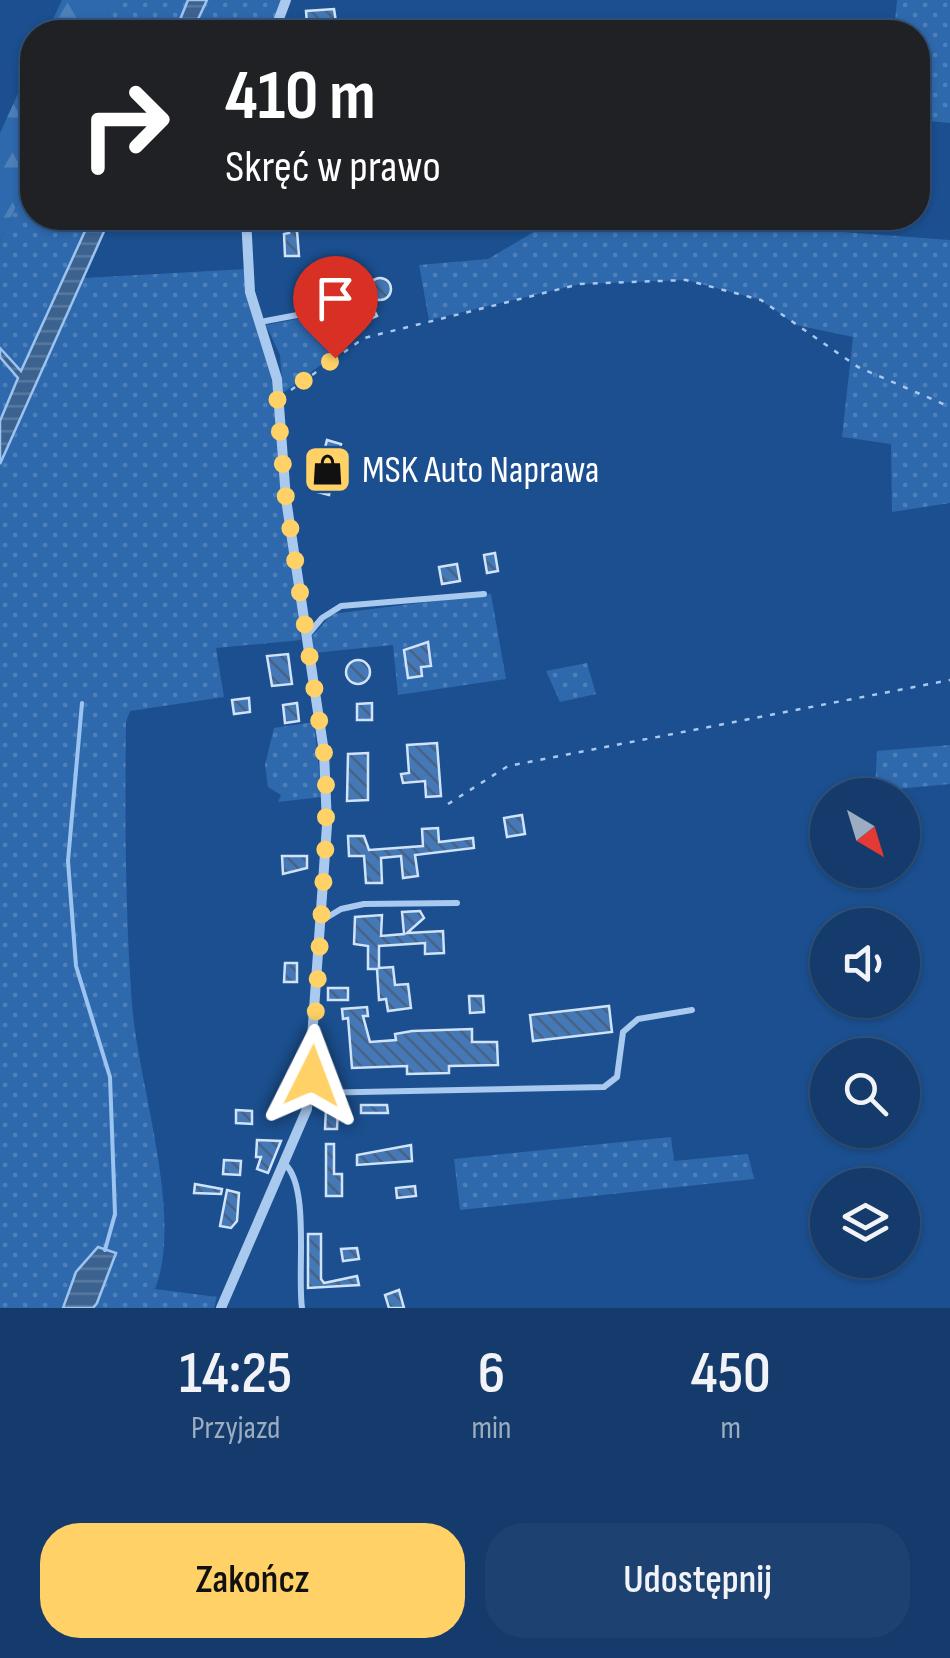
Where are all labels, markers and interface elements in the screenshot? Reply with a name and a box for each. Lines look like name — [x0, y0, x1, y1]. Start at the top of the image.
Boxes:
text: 410 m — [225, 55, 376, 139]
icon: right — [60, 60, 190, 190]
text: Skręć w prawo — [225, 140, 441, 195]
pin — [293, 256, 378, 359]
icon: arrive — [308, 271, 363, 326]
shop icon: MSK Auto Naprawa — [301, 443, 353, 495]
place label: MSK Auto Naprawa — [362, 448, 599, 493]
north arrow — [810, 778, 920, 888]
map controls — [810, 778, 920, 1278]
button: sound — [810, 908, 920, 1018]
position arrow — [260, 1024, 364, 1128]
button: search — [810, 1038, 920, 1148]
button: layers — [810, 1168, 920, 1278]
text: 14:25 — [179, 1338, 292, 1410]
text: 6 — [478, 1338, 505, 1410]
text: 450 — [691, 1338, 771, 1410]
text: Przyjazd — [191, 1409, 280, 1448]
text: min — [471, 1409, 512, 1448]
text: m — [721, 1409, 741, 1448]
button: Zakończ — [40, 1523, 465, 1638]
button: Udostępnij — [485, 1523, 910, 1638]

